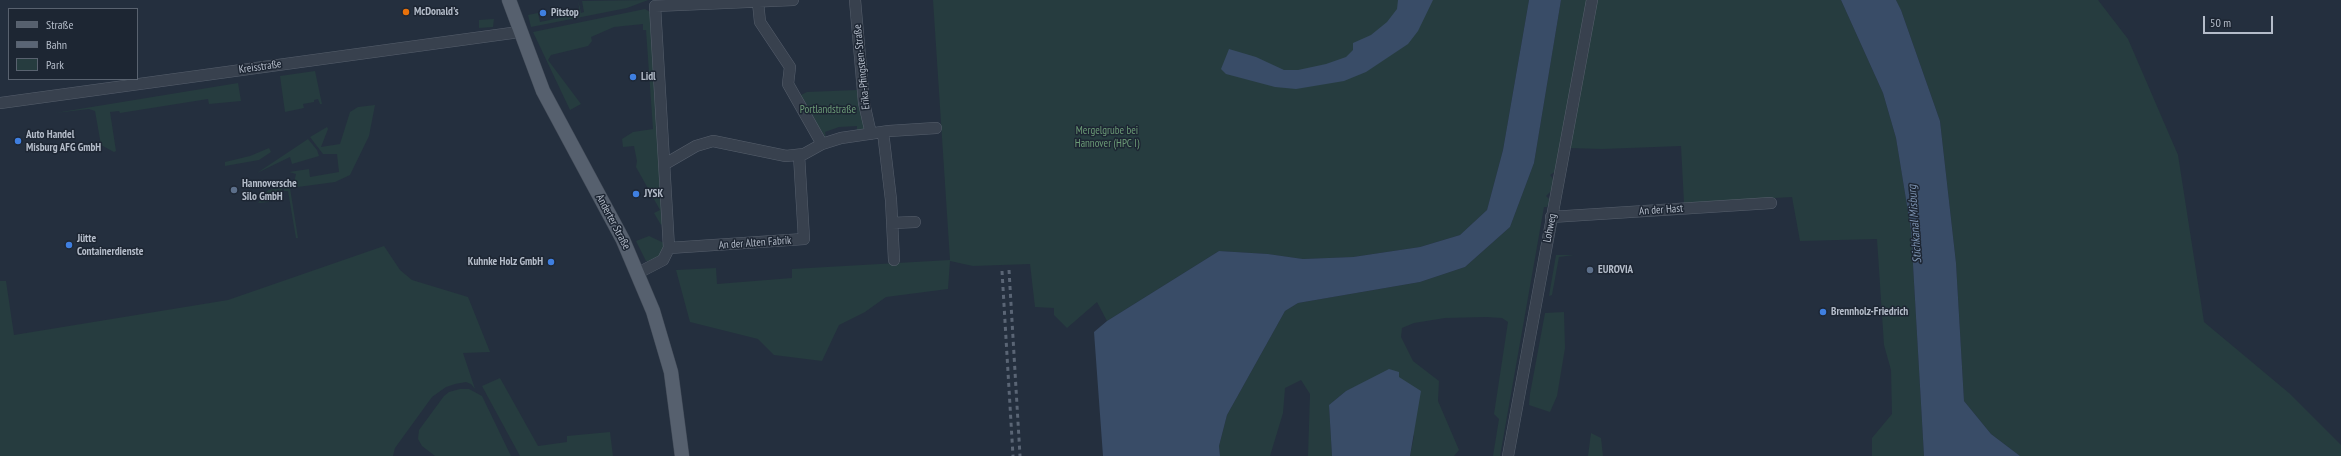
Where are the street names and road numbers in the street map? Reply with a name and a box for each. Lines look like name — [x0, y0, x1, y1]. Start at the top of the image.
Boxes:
street label: Erika-Pfingsten-Straße — [851, 24, 873, 110]
street label: Kreisstraße — [238, 57, 282, 77]
street label: Anderter Straße — [593, 192, 633, 252]
street label: An der Hast — [1639, 202, 1683, 218]
street label: Lohweg — [1541, 212, 1559, 244]
street label: An der Alten Fabrik — [718, 234, 792, 252]

